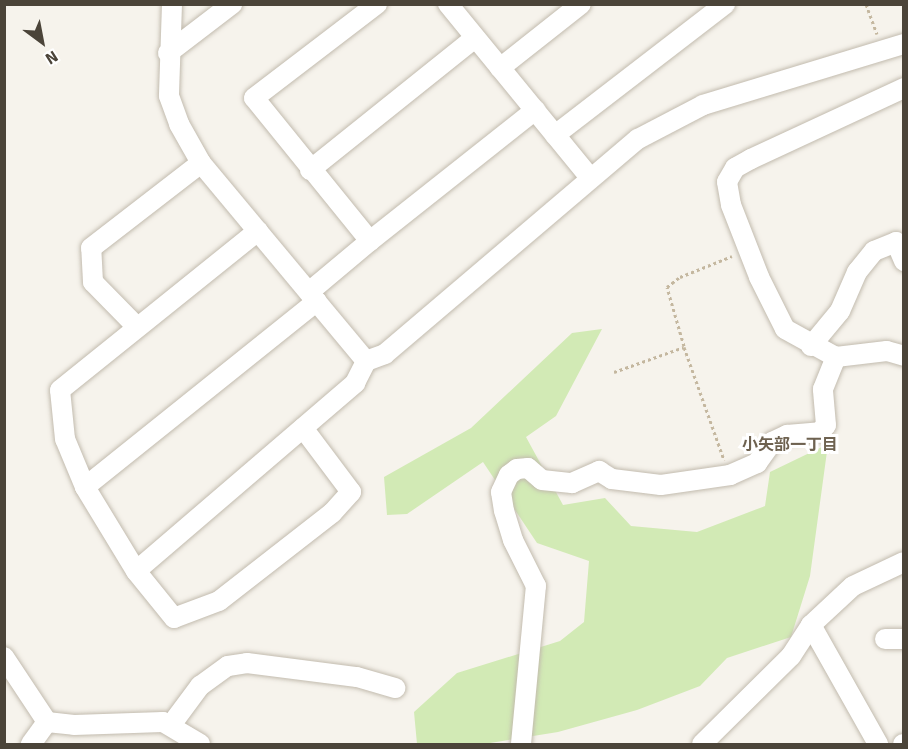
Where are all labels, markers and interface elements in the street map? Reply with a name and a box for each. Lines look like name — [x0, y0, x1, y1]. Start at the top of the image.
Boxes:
north arrow — [12, 12, 72, 72]
text: N — [42, 46, 62, 69]
district label: 小矢部一丁目 — [742, 435, 838, 455]

